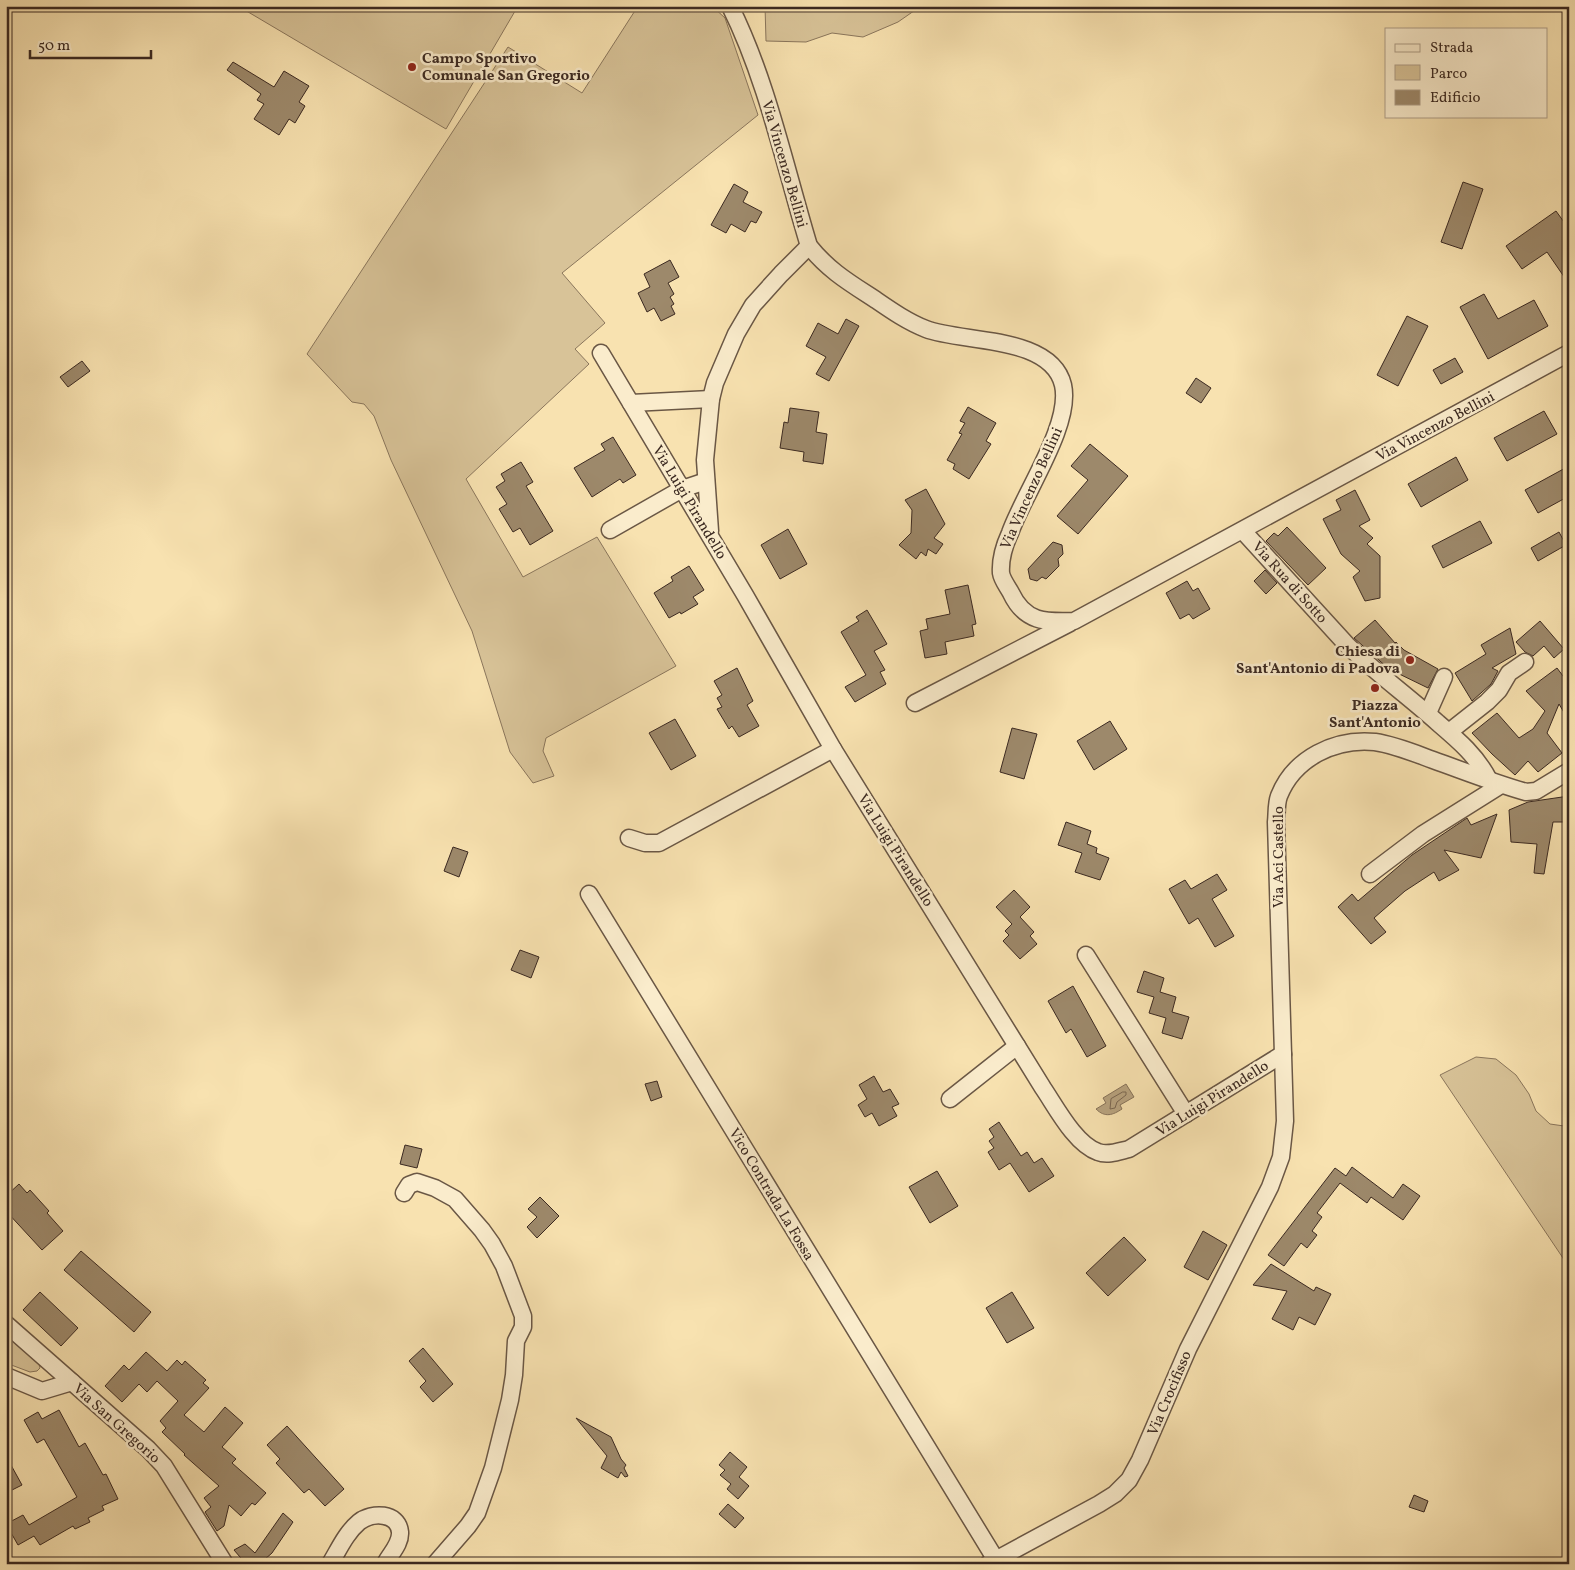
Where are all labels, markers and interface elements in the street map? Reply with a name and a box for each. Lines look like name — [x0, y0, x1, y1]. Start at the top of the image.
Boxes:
scale bar — [30, 28, 151, 60]
legend — [1385, 28, 1548, 118]
text: 50 m — [38, 36, 70, 57]
text: Strada — [1430, 38, 1473, 59]
place label: Campo Sportivo Comunale San Gregorio — [422, 49, 590, 87]
marker: Campo Sportivo Comunale San Gregorio — [406, 61, 418, 73]
text: Parco — [1430, 64, 1467, 85]
text: Edificio — [1430, 88, 1481, 109]
street label: Via Vincenzo Bellini — [755, 98, 812, 231]
street label: Via Vincenzo Bellini — [1373, 387, 1499, 468]
street label: Via Vincenzo Bellini — [996, 424, 1069, 553]
street label: Via Luigi Pirandello — [646, 442, 731, 564]
street label: Via Rua di Sotto — [1246, 537, 1332, 629]
place label: Chiesa di Sant'Antonio di Padova — [1236, 642, 1400, 680]
marker: Chiesa di Sant'Antonio di Padova — [1404, 654, 1416, 666]
marker: Piazza Sant'Antonio — [1369, 682, 1381, 694]
place label: Piazza Sant'Antonio — [1329, 696, 1421, 734]
street label: Via Luigi Pirandello — [851, 790, 938, 911]
street label: Via Aci Castello — [1269, 806, 1290, 908]
street label: Via Luigi Pirandello — [1152, 1056, 1273, 1143]
street label: Vico Contrada La Fossa — [723, 1125, 819, 1265]
street label: Via Crocifisso — [1143, 1348, 1198, 1439]
street label: Via San Gregorio — [68, 1379, 164, 1469]

